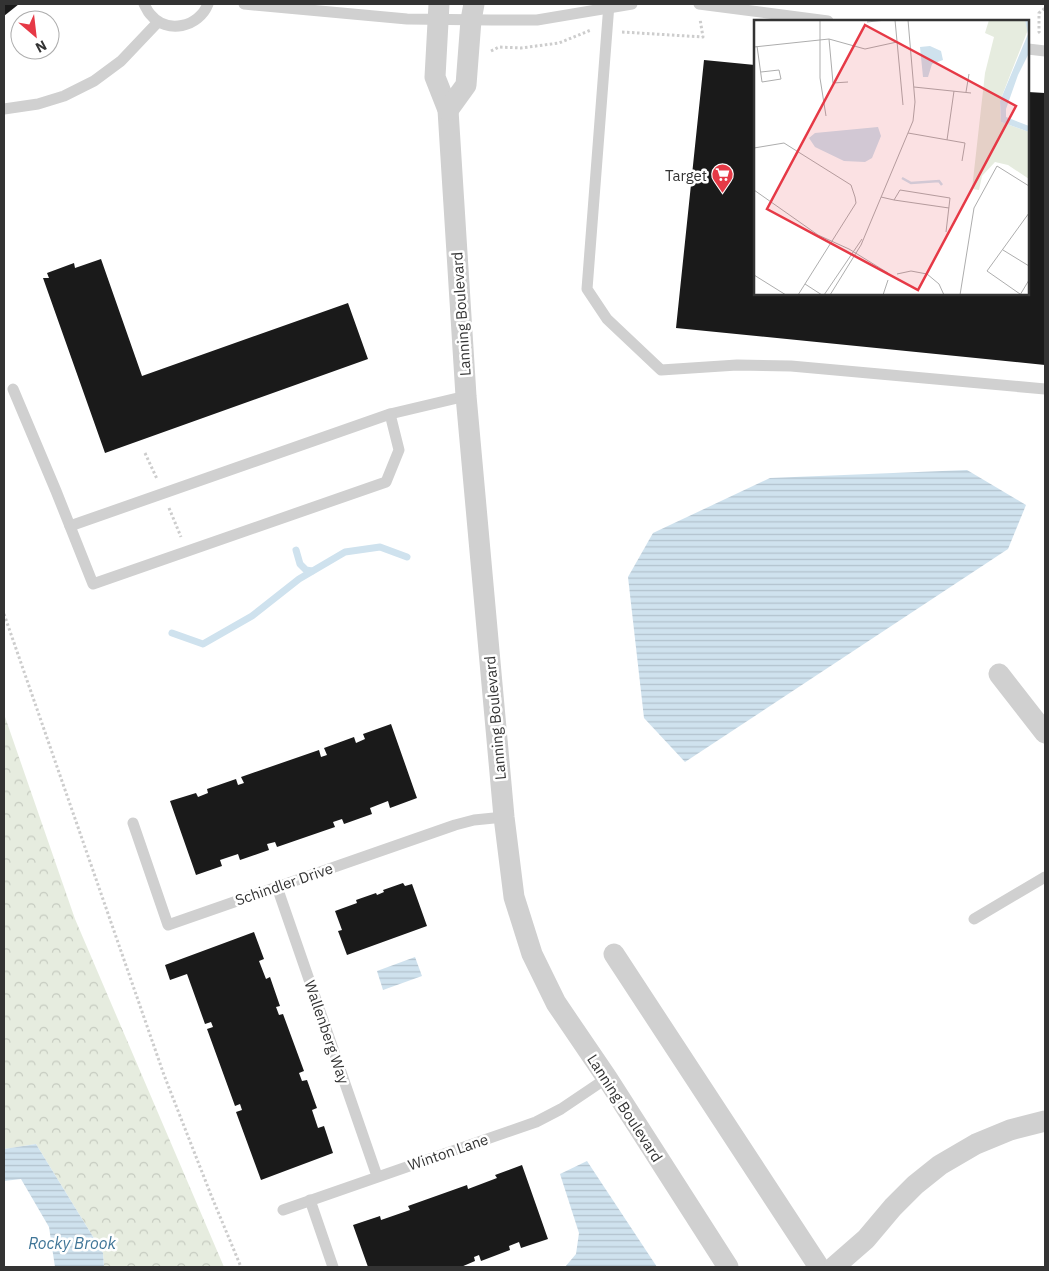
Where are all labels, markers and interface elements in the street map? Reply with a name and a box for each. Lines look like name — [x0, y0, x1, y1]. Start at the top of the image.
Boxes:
north arrow — [10, 10, 60, 60]
inset map — [754, 20, 1029, 295]
text: N — [32, 36, 50, 57]
supermarket icon: Target — [711, 163, 735, 194]
place label: Target — [665, 166, 707, 185]
street label: Lanning Boulevard — [447, 251, 475, 377]
street label: Lanning Boulevard — [480, 655, 510, 781]
street label: Schindler Drive — [233, 858, 335, 910]
street label: Wallenberg Way — [300, 978, 354, 1087]
street label: Lanning Boulevard — [583, 1051, 667, 1165]
street label: Winton Lane — [405, 1129, 491, 1175]
water label: Rocky Brook — [28, 1233, 117, 1253]

